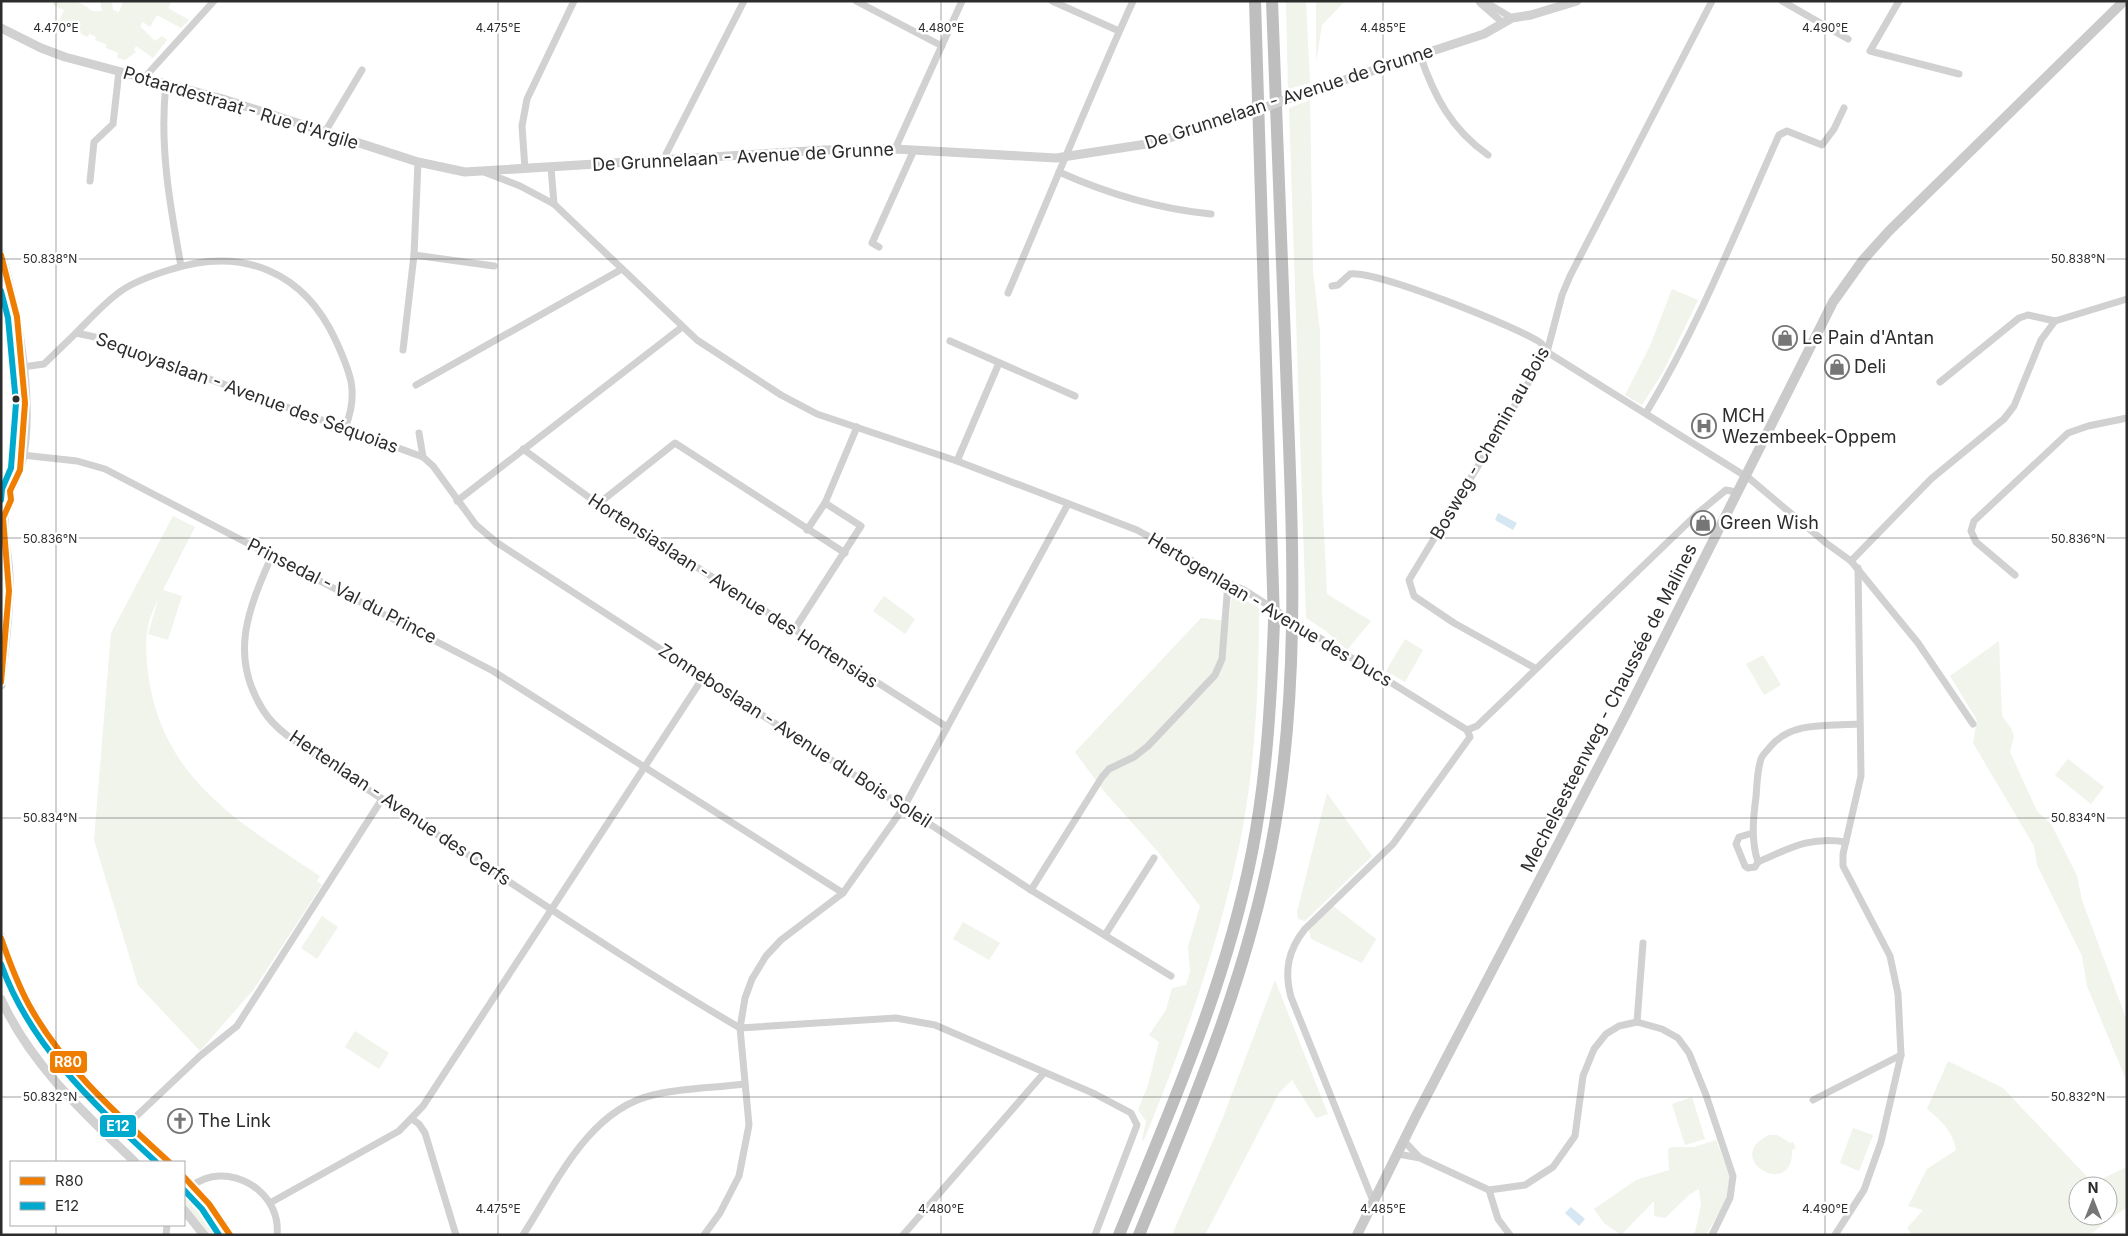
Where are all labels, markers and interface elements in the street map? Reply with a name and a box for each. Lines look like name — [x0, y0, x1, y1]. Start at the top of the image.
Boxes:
text: 4.470°E — [33, 20, 79, 35]
text: 4.475°E — [475, 20, 521, 35]
text: 4.480°E — [918, 20, 964, 35]
text: 4.485°E — [1360, 20, 1406, 35]
text: 4.490°E — [1802, 20, 1848, 35]
street label: De Grunnelaan - Avenue de Grunne — [1142, 40, 1436, 153]
street label: Potaardestraat - Rue d'Argile — [121, 62, 361, 153]
street label: De Grunnelaan - Avenue de Grunne — [591, 138, 894, 175]
text: 50.838°N — [23, 251, 77, 266]
text: 50.838°N — [2051, 251, 2105, 266]
shop icon: Le Pain d'Antan — [1772, 325, 1798, 351]
place label: Le Pain d'Antan — [1802, 327, 1934, 348]
street label: Sequoyaslaan - Avenue des Séquoias — [93, 328, 401, 457]
street label: Bosweg - Chemin au Bois — [1426, 343, 1553, 543]
shop icon: Deli — [1824, 354, 1850, 380]
place label: Deli — [1854, 356, 1886, 377]
unlabelled marker — [11, 394, 21, 404]
place label: MCH Wezembeek-Oppem — [1722, 405, 1896, 447]
hospital icon: MCH Wezembeek-Oppem — [1691, 413, 1717, 439]
street label: Hortensiaslaan - Avenue des Hortensias — [585, 489, 882, 692]
shop icon: Green Wish — [1690, 510, 1716, 536]
place label: Green Wish — [1720, 512, 1819, 533]
street label: Hertogenlaan - Avenue des Ducs — [1144, 528, 1396, 691]
text: 50.836°N — [23, 531, 77, 546]
text: 50.836°N — [2051, 531, 2105, 546]
street label: Prinsedal - Val du Prince — [244, 534, 440, 647]
street label: Mechelsesteenweg - Chaussée de Malines — [1516, 540, 1701, 875]
street label: Zonneboslaan - Avenue du Bois Soleil — [655, 639, 936, 832]
street label: Hertenlaan - Avenue des Cerfs — [286, 726, 515, 890]
text: 50.834°N — [23, 810, 77, 825]
text: 50.834°N — [2051, 810, 2105, 825]
line badge: R80 — [49, 1050, 88, 1074]
text: R80 — [54, 1053, 82, 1070]
text: 50.832°N — [23, 1089, 77, 1104]
text: 50.832°N — [2051, 1089, 2105, 1104]
church icon: The Link — [167, 1108, 193, 1134]
place label: The Link — [198, 1110, 271, 1131]
line badge: E12 — [99, 1114, 137, 1138]
text: E12 — [106, 1117, 130, 1134]
legend — [10, 1161, 185, 1226]
text: R80 — [55, 1171, 83, 1190]
north arrow — [2068, 1176, 2118, 1226]
text: N — [2088, 1179, 2098, 1196]
text: E12 — [55, 1196, 79, 1215]
text: 4.475°E — [475, 1201, 521, 1216]
text: 4.480°E — [918, 1201, 964, 1216]
text: 4.485°E — [1360, 1201, 1406, 1216]
text: 4.490°E — [1802, 1201, 1848, 1216]

